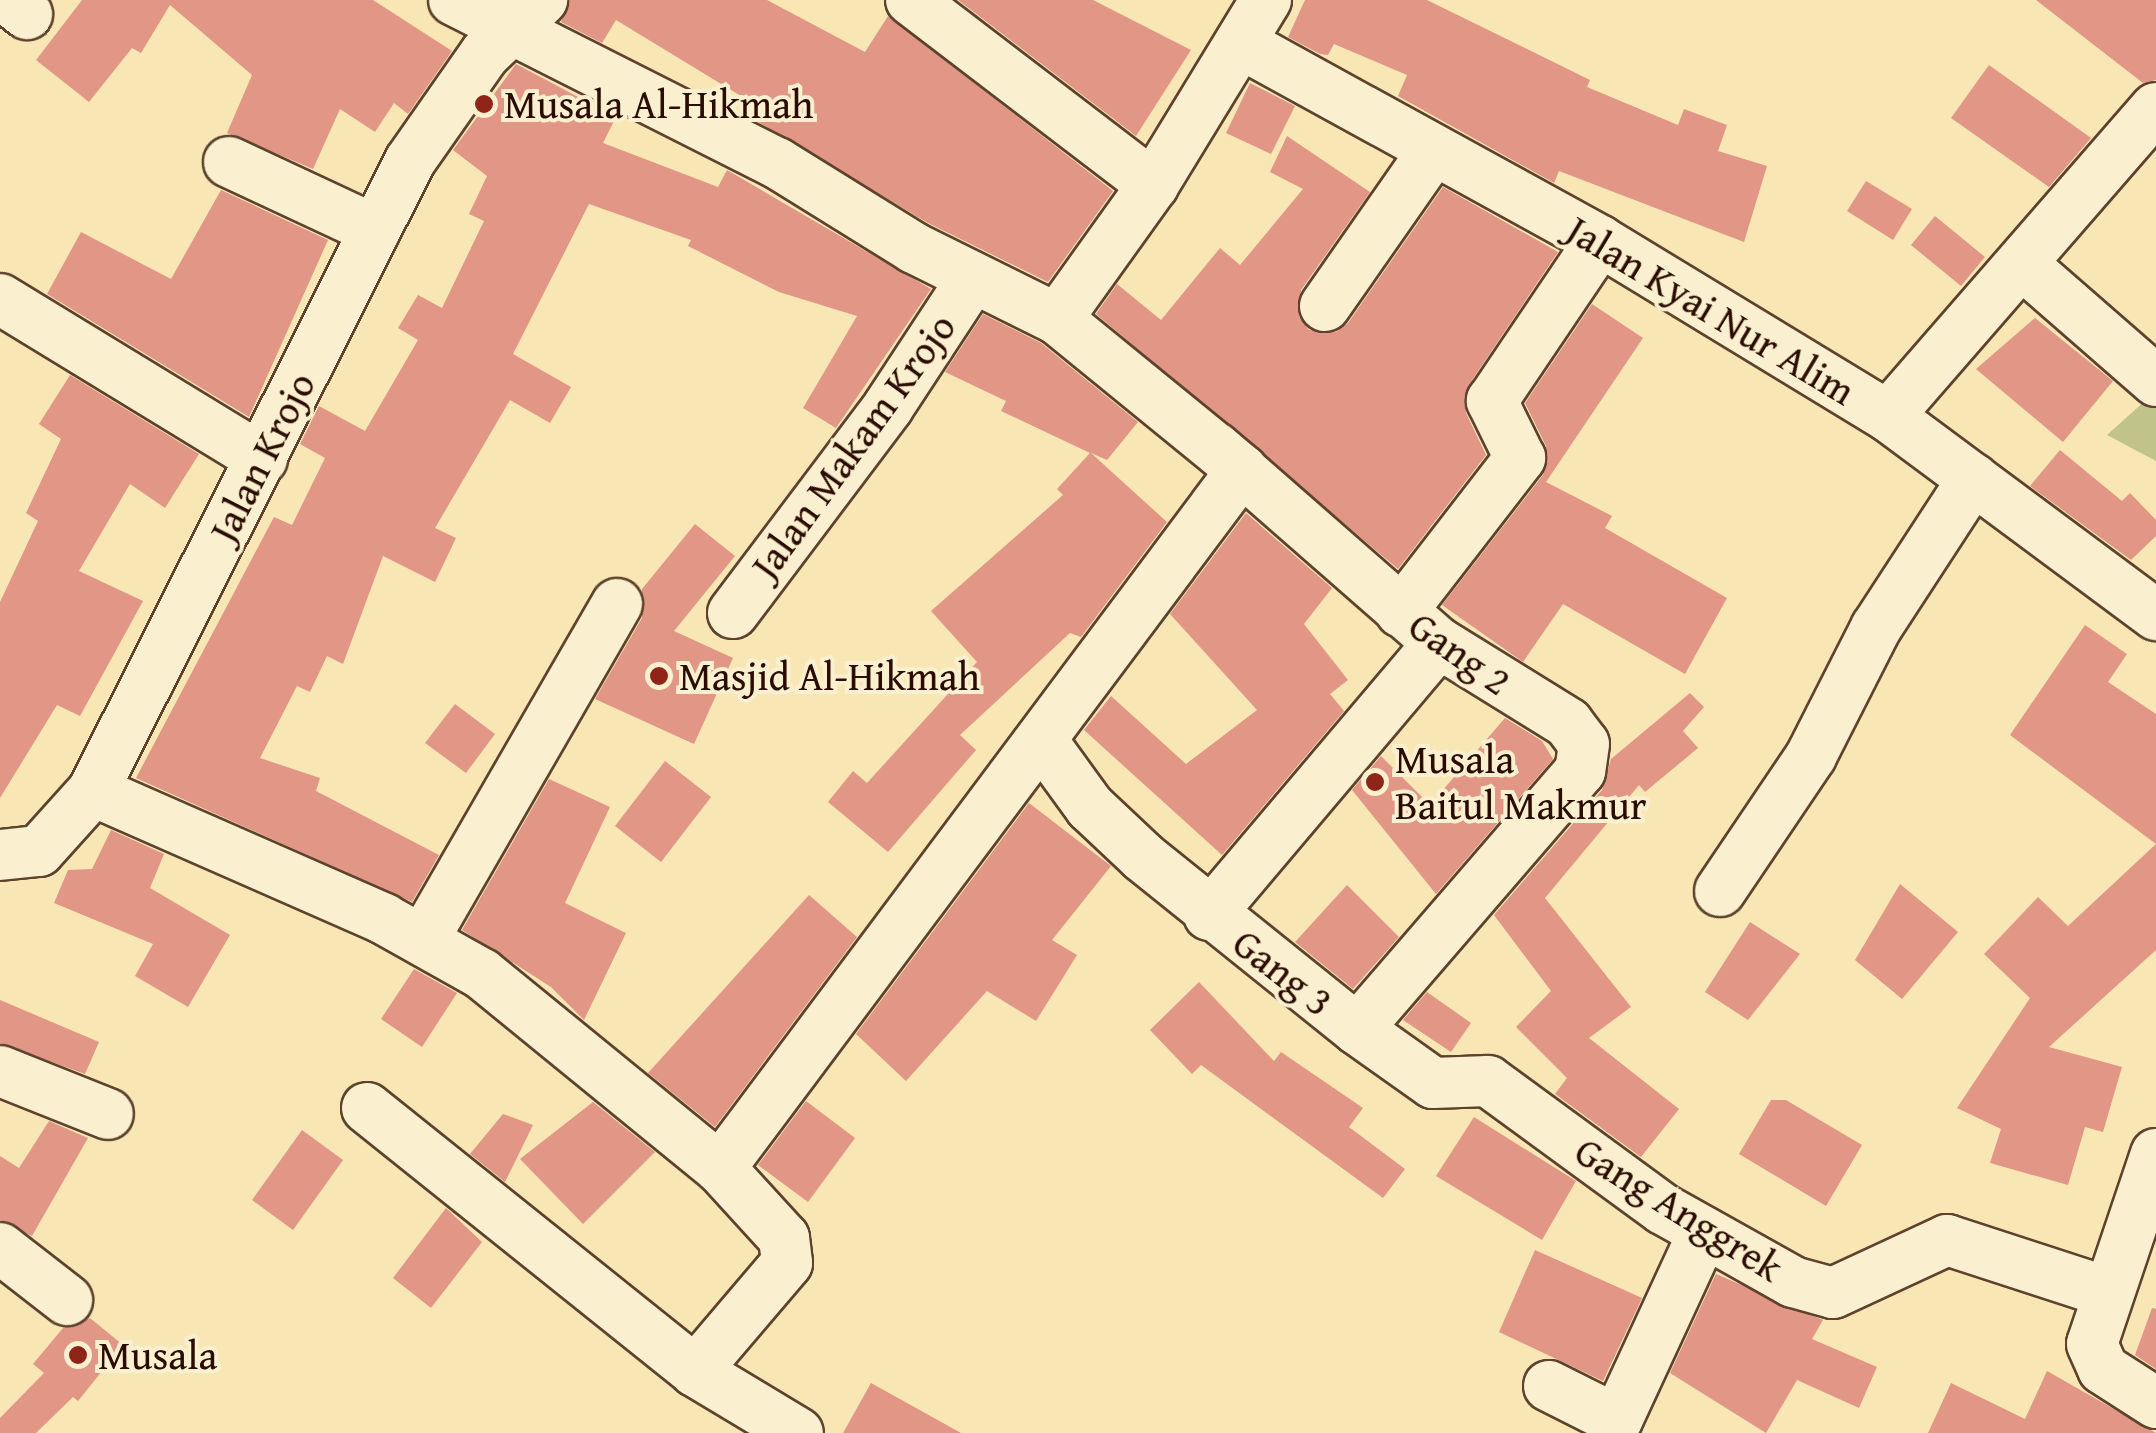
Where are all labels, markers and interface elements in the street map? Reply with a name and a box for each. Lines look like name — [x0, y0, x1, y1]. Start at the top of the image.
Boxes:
place label: Musala Al-Hikmah — [504, 80, 814, 128]
marker: Musala Al-Hikmah — [473, 93, 495, 115]
street label: Jalan Kyai Nur Alim — [1558, 205, 1864, 415]
street label: Jalan Makam Krojo — [741, 304, 965, 588]
street label: Jalan Krojo — [199, 364, 325, 550]
street label: Gang 2 — [1400, 601, 1520, 705]
place label: Masjid Al-Hikmah — [679, 652, 980, 700]
marker: Masjid Al-Hikmah — [648, 665, 670, 687]
place label: Musala Baitul Makmur — [1395, 735, 1646, 829]
marker: Musala Baitul Makmur — [1364, 771, 1386, 793]
street label: Gang 3 — [1224, 918, 1342, 1026]
street label: Gang Anggrek — [1567, 1126, 1791, 1292]
place label: Musala — [98, 1331, 217, 1379]
marker: Musala — [67, 1344, 89, 1366]

